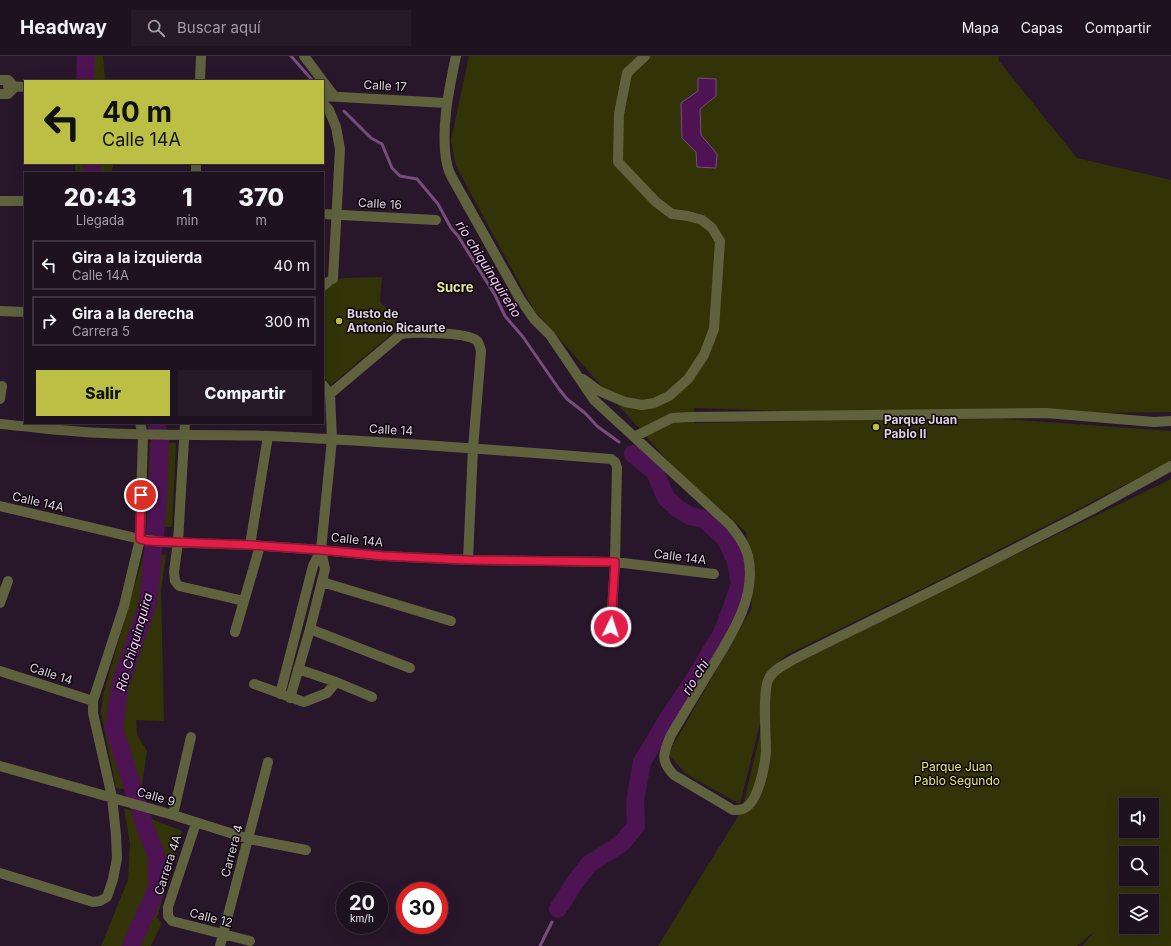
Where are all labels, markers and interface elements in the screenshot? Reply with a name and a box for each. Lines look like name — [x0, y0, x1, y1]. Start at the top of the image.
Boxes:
search box — [131, 10, 411, 46]
text: Headway — [20, 16, 107, 39]
icon: search — [145, 17, 167, 39]
text: Buscar aquí — [177, 18, 261, 37]
text: Mapa — [962, 19, 999, 36]
text: Capas — [1021, 19, 1063, 36]
text: Compartir — [1085, 19, 1151, 36]
street label: Calle 17 — [363, 77, 407, 94]
text: 40 m — [102, 95, 172, 129]
icon: left — [36, 96, 88, 148]
text: Calle 14A — [102, 129, 181, 150]
text: 20:43 — [64, 183, 136, 212]
text: 1 — [182, 183, 193, 212]
text: 370 — [238, 183, 284, 212]
street label: Calle 16 — [358, 195, 402, 212]
text: Llegada — [76, 212, 124, 228]
text: min — [176, 212, 198, 228]
text: m — [255, 212, 267, 228]
water label: rio chiquinquireño — [453, 218, 525, 320]
text: Gira a la izquierda — [72, 248, 202, 267]
icon: left — [38, 254, 60, 276]
text: 40 m — [273, 256, 310, 275]
text: Calle 14A — [72, 267, 129, 283]
district label: Sucre — [437, 279, 474, 295]
text: Gira a la derecha — [72, 304, 194, 323]
place label: Busto de Antonio Ricaurte — [347, 306, 445, 335]
icon: right — [38, 310, 60, 332]
text: 300 m — [264, 312, 310, 331]
marker: Busto de Antonio Ricaurte — [334, 316, 344, 326]
text: Carrera 5 — [72, 323, 130, 339]
button: Salir — [36, 370, 170, 416]
button: Compartir — [178, 370, 312, 416]
place label: Parque Juan Pablo II — [884, 412, 957, 441]
street label: Calle 14 — [368, 421, 414, 438]
marker: Parque Juan Pablo II — [871, 422, 881, 432]
pin — [124, 478, 158, 512]
icon: arrive — [130, 484, 152, 506]
street label: Calle 14A — [11, 488, 65, 515]
street label: Calle 14A — [330, 529, 384, 550]
street label: Calle 14A — [653, 546, 707, 567]
water label: Río Chiquinquira — [112, 591, 156, 693]
position arrow — [590, 606, 632, 648]
water label: rio chi — [678, 656, 712, 697]
street label: Calle 14 — [28, 660, 75, 688]
park label: Parque Juan Pablo Segundo — [914, 759, 1000, 788]
street label: Calle 9 — [135, 784, 177, 809]
map controls — [1119, 798, 1159, 934]
button: sound — [1119, 798, 1159, 838]
street label: Carrera 4 — [217, 823, 246, 879]
street label: Carrera 4A — [151, 833, 184, 897]
button: search — [1119, 846, 1159, 886]
speed limit sign: 30 — [396, 882, 448, 934]
text: 20 — [349, 891, 375, 915]
button: layers — [1119, 894, 1159, 934]
street label: Calle 12 — [188, 905, 234, 930]
text: km/h — [350, 912, 374, 924]

